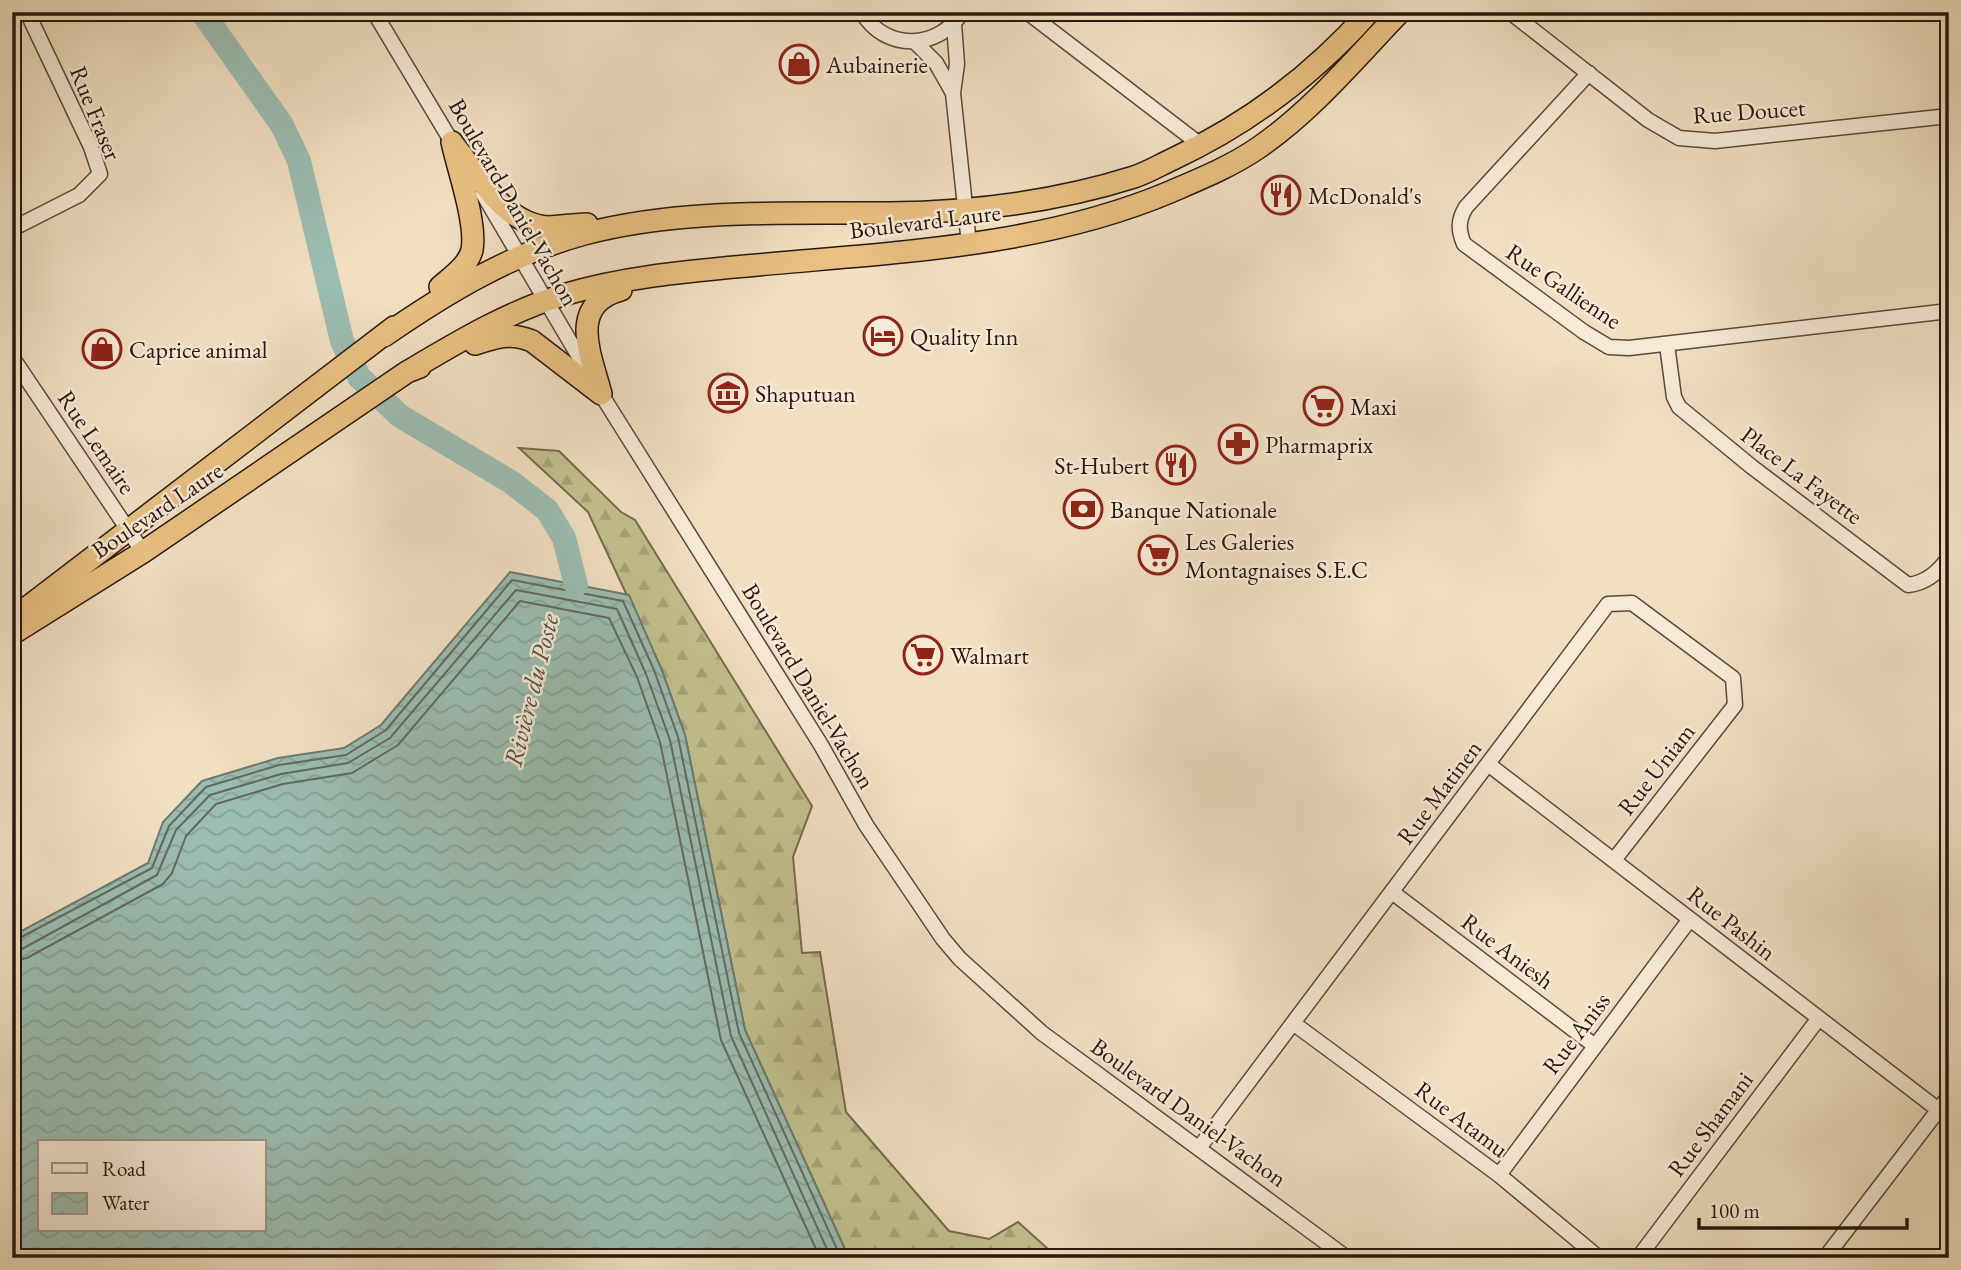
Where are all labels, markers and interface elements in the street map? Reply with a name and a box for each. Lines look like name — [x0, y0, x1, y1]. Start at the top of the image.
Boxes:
shop icon: Aubainerie — [778, 43, 820, 85]
place label: Aubainerie — [825, 49, 928, 80]
street label: Rue Fraser — [63, 61, 129, 165]
street label: Rue Doucet — [1692, 92, 1807, 130]
street label: Boulevard Daniel-Vachon — [442, 93, 586, 312]
restaurant icon: McDonald's — [1260, 174, 1302, 216]
place label: McDonald's — [1308, 180, 1422, 211]
street label: Boulevard Laure — [848, 196, 1002, 246]
street label: Rue Gallienne — [1500, 236, 1628, 336]
hotel icon: Quality Inn — [862, 315, 904, 357]
place label: Quality Inn — [910, 321, 1019, 352]
shop icon: Caprice animal — [81, 328, 123, 370]
place label: Caprice animal — [129, 334, 268, 365]
museum icon: Shaputuan — [707, 372, 749, 414]
place label: Shaputuan — [755, 378, 856, 409]
street label: Rue Lemaire — [51, 384, 143, 500]
supermarket icon: Maxi — [1302, 385, 1344, 427]
place label: Maxi — [1350, 391, 1397, 422]
street label: Place La Fayette — [1735, 419, 1869, 531]
pharmacy icon: Pharmaprix — [1217, 423, 1259, 465]
place label: Pharmaprix — [1265, 429, 1374, 460]
restaurant icon: St-Hubert — [1155, 444, 1197, 486]
place label: St-Hubert — [1054, 450, 1149, 481]
street label: Boulevard Laure — [85, 455, 229, 565]
bank icon: Banque Nationale — [1062, 488, 1104, 530]
place label: Banque Nationale — [1110, 494, 1277, 525]
place label: Les Galeries Montagnaises S.E.C — [1185, 526, 1368, 585]
supermarket icon: Les Galeries Montagnaises S.E.C — [1137, 534, 1179, 576]
street label: Boulevard Daniel-Vachon — [735, 577, 883, 795]
water label: Rivière du Poste — [496, 609, 567, 770]
supermarket icon: Walmart — [902, 634, 944, 676]
place label: Walmart — [950, 640, 1029, 671]
street label: Rue Uniam — [1610, 716, 1702, 821]
street label: Rue Matinen — [1390, 733, 1489, 850]
street label: Rue Pashin — [1681, 879, 1783, 967]
street label: Rue Aniesh — [1455, 906, 1561, 996]
street label: Rue Aniss — [1535, 986, 1617, 1080]
street label: Boulevard Daniel-Vachon — [1085, 1030, 1293, 1194]
street label: Rue Shamani — [1660, 1065, 1760, 1183]
street label: Rue Atamu — [1409, 1074, 1515, 1164]
legend — [38, 1140, 266, 1232]
text: Road — [102, 1155, 146, 1182]
scale bar — [1699, 1186, 1907, 1230]
text: Water — [102, 1189, 149, 1216]
text: 100 m — [1709, 1197, 1760, 1224]

